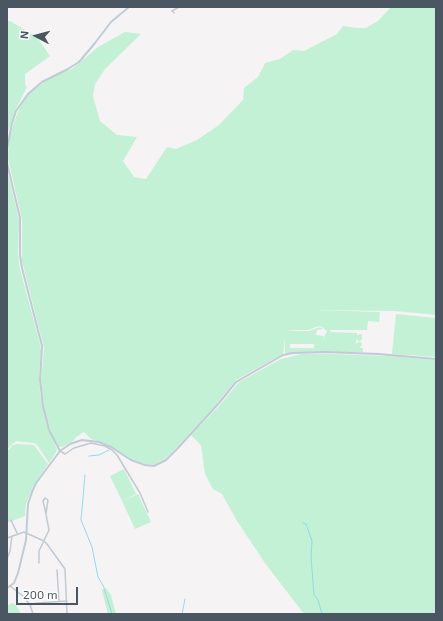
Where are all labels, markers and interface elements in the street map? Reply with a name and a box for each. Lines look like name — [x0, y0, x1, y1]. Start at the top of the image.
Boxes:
north arrow — [16, 16, 56, 56]
text: N — [17, 30, 30, 39]
scale bar — [18, 579, 80, 605]
text: 200 m — [23, 587, 57, 601]

